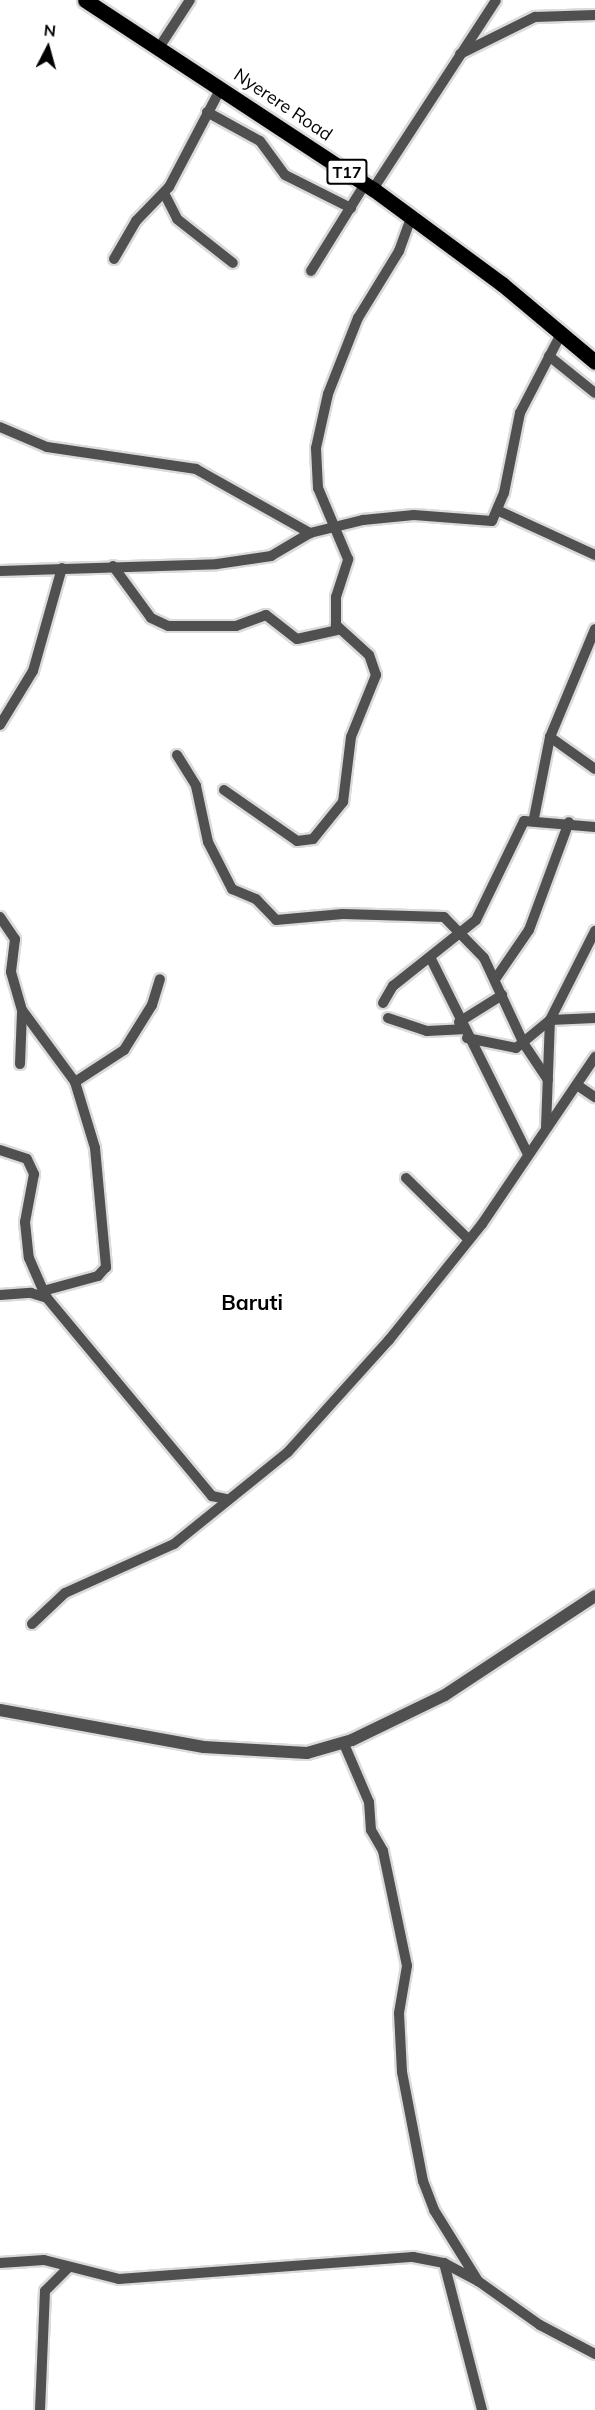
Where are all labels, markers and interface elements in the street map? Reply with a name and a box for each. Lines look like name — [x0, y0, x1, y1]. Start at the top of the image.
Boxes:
north arrow — [18, 18, 78, 78]
text: N — [43, 20, 57, 41]
street label: Nyerere Road — [230, 64, 336, 146]
road number: T17 — [326, 159, 368, 185]
district label: Baruti — [221, 1289, 283, 1315]

